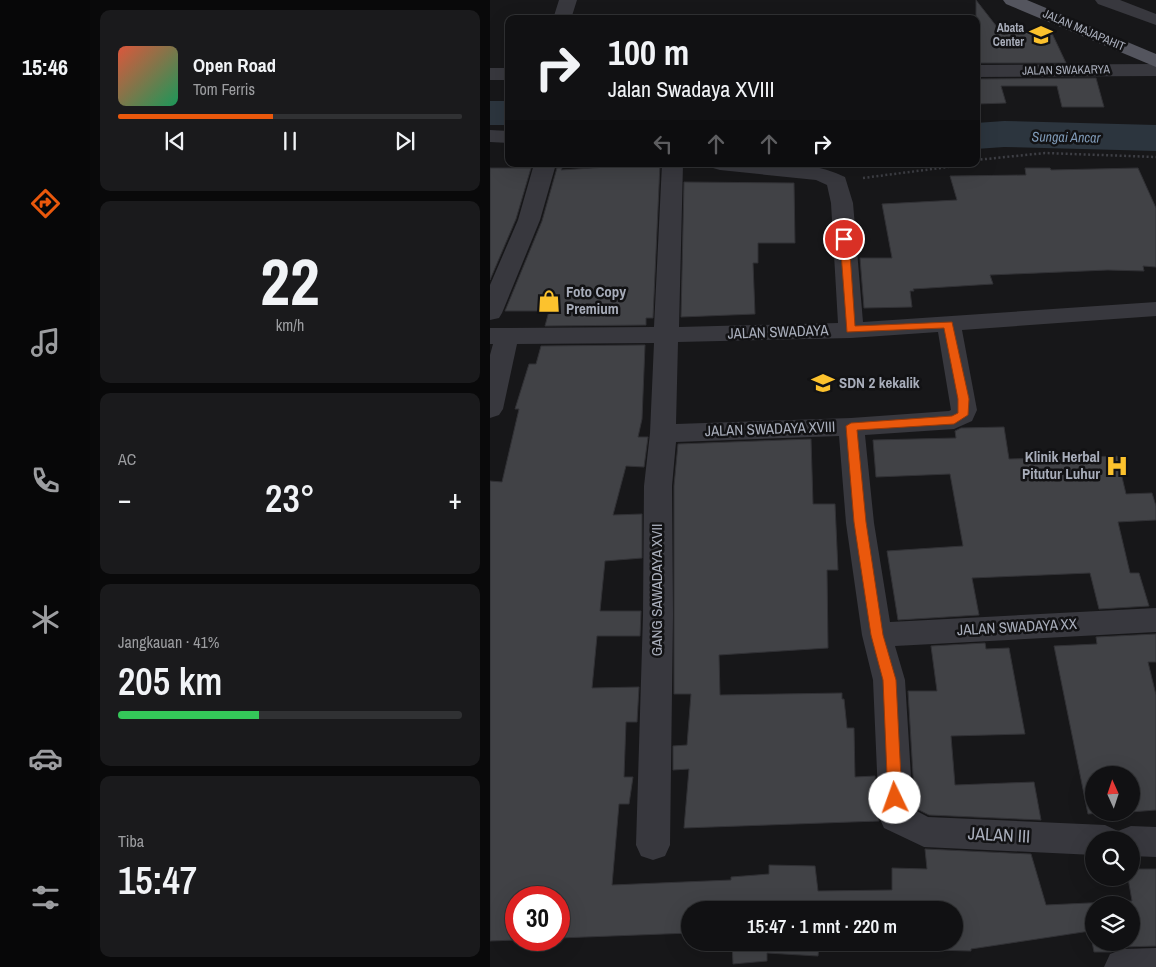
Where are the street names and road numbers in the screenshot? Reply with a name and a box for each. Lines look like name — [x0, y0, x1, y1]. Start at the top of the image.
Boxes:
street label: JALAN MAJAPAHIT — [1040, 5, 1128, 55]
street label: JALAN SWAKARYA — [1022, 61, 1111, 79]
street label: JALAN SWADAYA — [727, 319, 830, 344]
street label: JALAN SWADAYA XVIII — [704, 416, 836, 441]
street label: GANG SAWADAYA XVII — [646, 524, 667, 656]
street label: JALAN SWADAYA XX — [956, 613, 1078, 640]
street label: JALAN III — [967, 820, 1031, 849]

